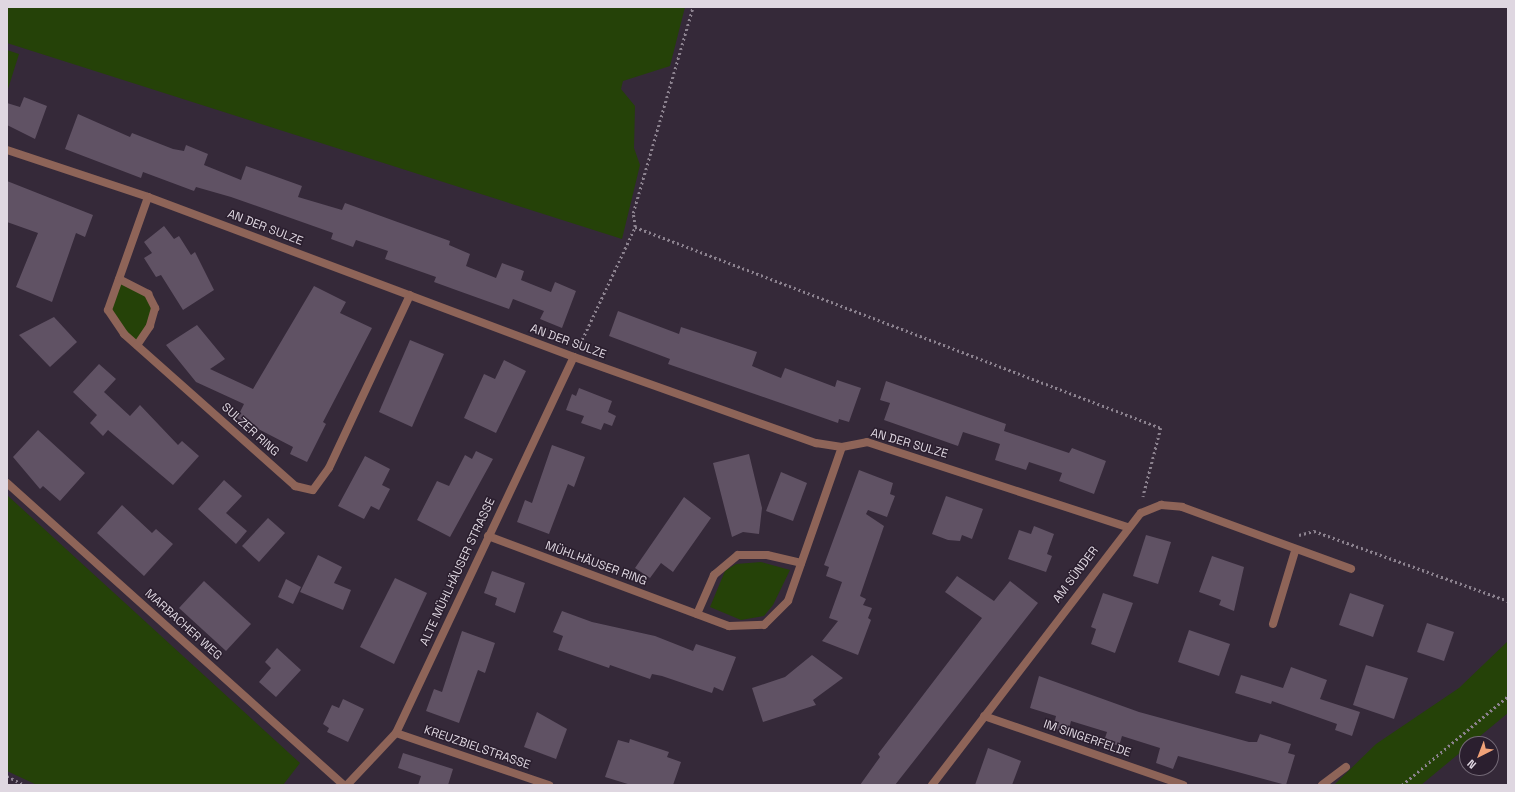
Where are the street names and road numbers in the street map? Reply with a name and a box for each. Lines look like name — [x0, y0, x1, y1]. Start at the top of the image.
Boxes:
street label: AN DER SULZE — [225, 207, 305, 249]
street label: AN DER SULZE — [528, 322, 608, 362]
street label: SULZER RING — [218, 400, 282, 460]
street label: AN DER SULZE — [869, 426, 949, 462]
street label: ALTE MÜHLHÄUSER STRASSE — [417, 496, 499, 648]
street label: MÜHLHÄUSER RING — [543, 539, 649, 589]
street label: AM SÜNDER — [1050, 544, 1102, 606]
street label: MARBACHER WEG — [141, 587, 225, 663]
street label: IM SINGERFELDE — [1041, 717, 1133, 761]
street label: KREUZBIELSTRASSE — [422, 723, 532, 773]

